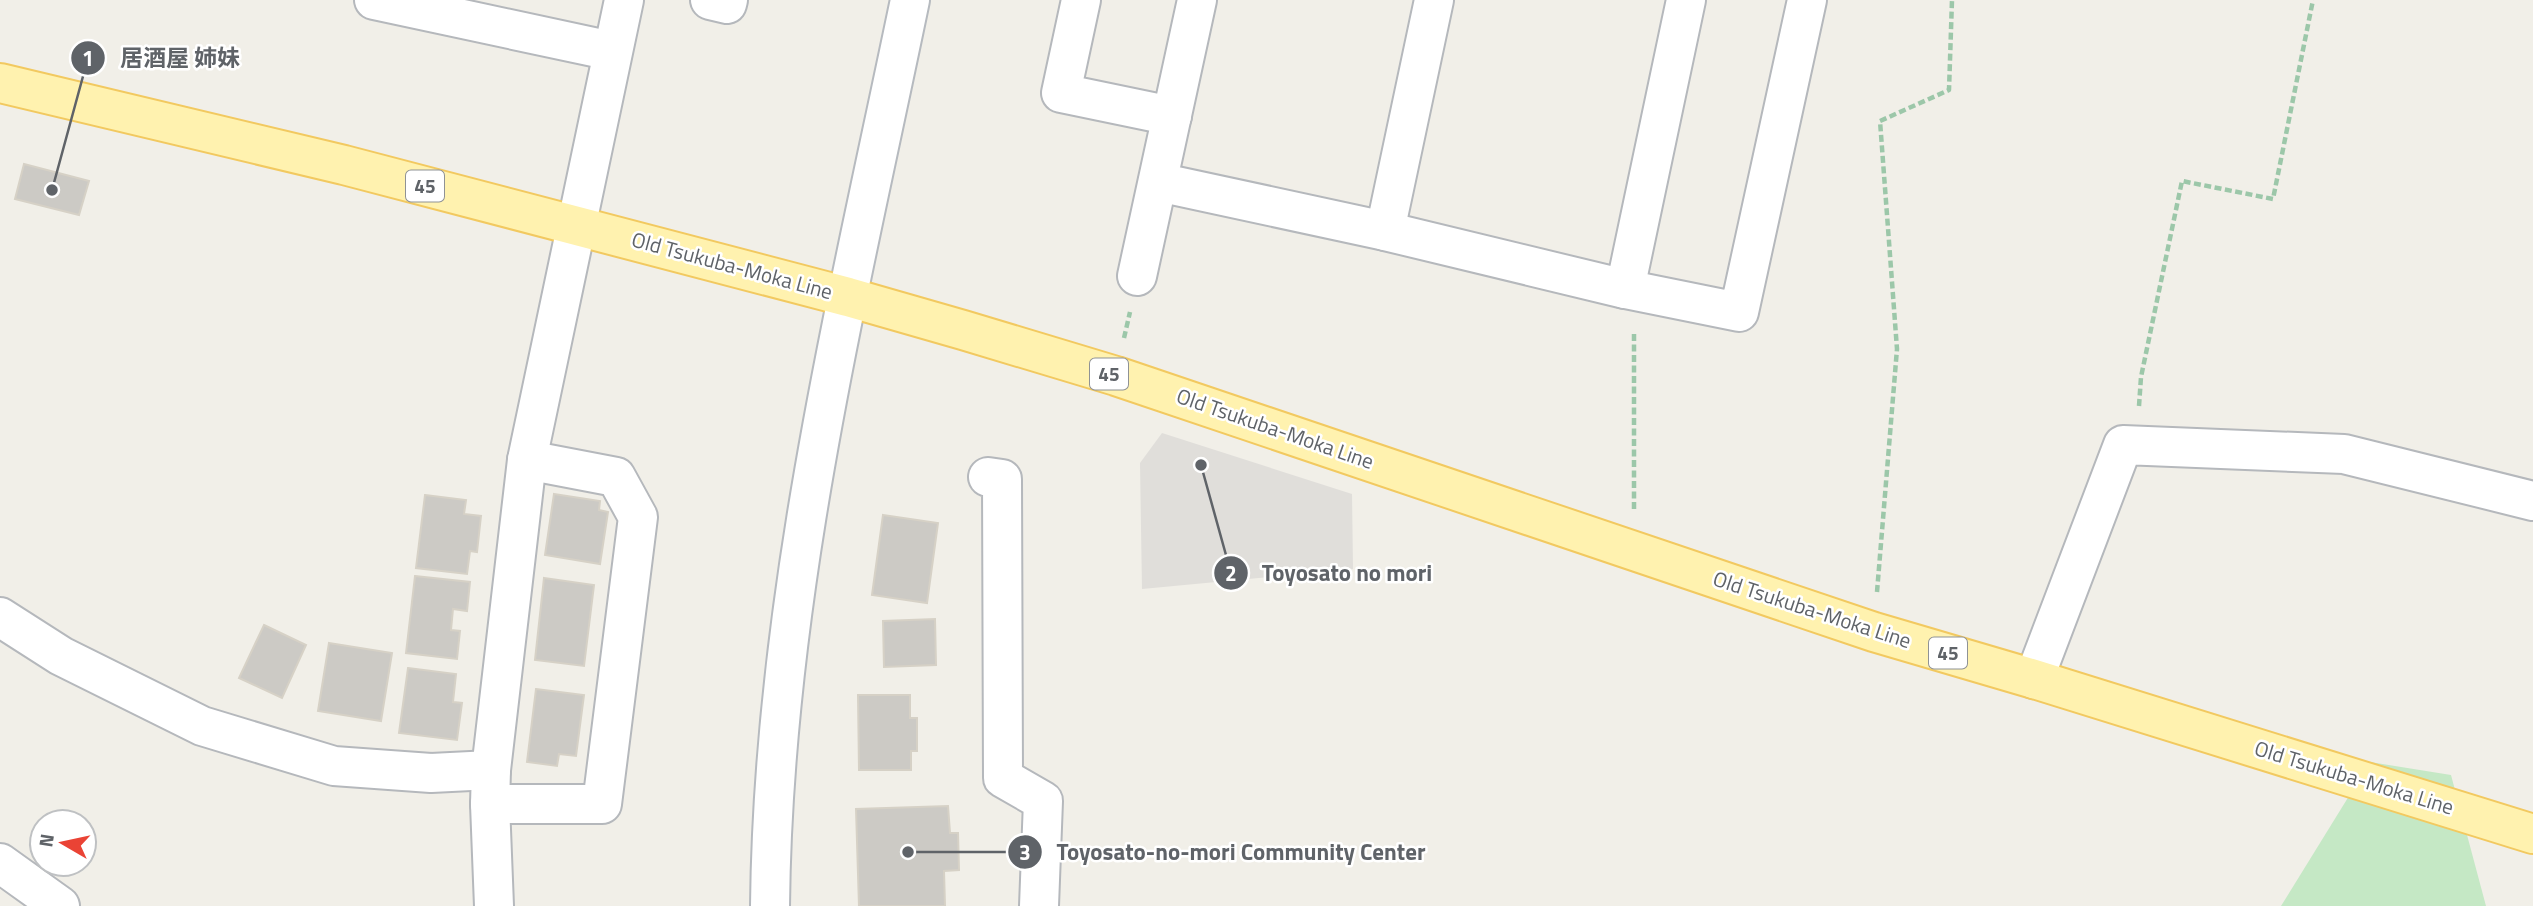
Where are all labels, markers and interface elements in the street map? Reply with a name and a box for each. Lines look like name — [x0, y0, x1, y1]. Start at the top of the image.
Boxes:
callout: 居酒屋 姉妹 — [71, 36, 254, 80]
text: 居酒屋 姉妹 — [120, 40, 240, 75]
text: 1 — [82, 42, 94, 74]
road number: 45 — [406, 170, 444, 202]
street label: Old Tsukuba-Moka Line — [628, 223, 836, 307]
road number: 45 — [1090, 358, 1128, 390]
street label: Old Tsukuba-Moka Line — [1172, 379, 1378, 477]
callout: Toyosato no mori — [1213, 551, 1447, 595]
text: Toyosato no mori — [1262, 555, 1432, 590]
text: 2 — [1225, 557, 1237, 589]
street label: Old Tsukuba-Moka Line — [1709, 562, 1916, 656]
road number: 45 — [1929, 638, 1967, 668]
street label: Old Tsukuba-Moka Line — [2251, 732, 2458, 823]
north arrow — [28, 808, 98, 878]
callout: Toyosato-no-mori Community Center — [1008, 830, 1440, 874]
text: N — [30, 831, 61, 849]
text: Toyosato-no-mori Community Center — [1057, 834, 1426, 869]
text: 3 — [1019, 836, 1031, 868]

